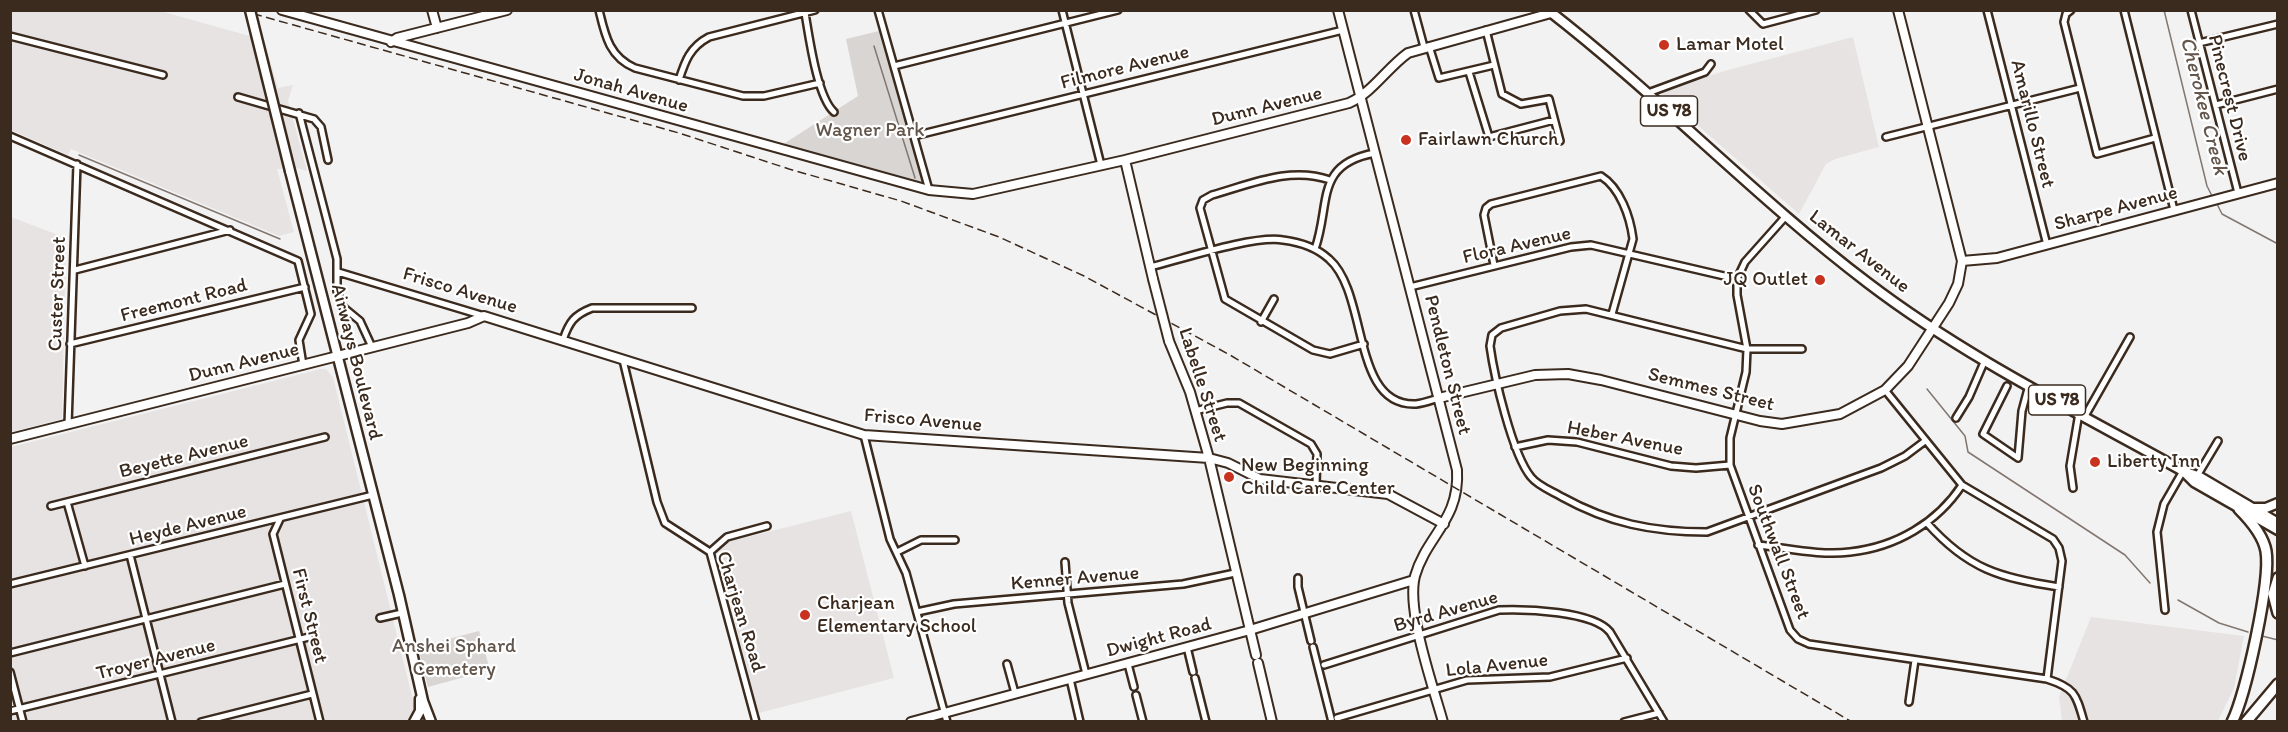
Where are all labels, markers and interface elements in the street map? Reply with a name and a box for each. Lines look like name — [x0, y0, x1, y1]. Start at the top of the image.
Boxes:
street label: Pinecrest Drive — [2202, 32, 2256, 164]
place label: Lamar Motel — [1676, 33, 1784, 57]
water label: Cherokee Creek — [2174, 34, 2232, 178]
marker: Lamar Motel — [1657, 38, 1671, 52]
street label: Filmore Avenue — [1058, 40, 1192, 96]
street label: Amarillo Street — [2004, 57, 2060, 191]
street label: Jonah Avenue — [571, 63, 691, 119]
street label: Dunn Avenue — [1209, 82, 1325, 132]
road number: US 78 — [1640, 96, 1698, 126]
park label: Wagner Park — [816, 119, 924, 143]
place label: Fairlawn Church — [1418, 128, 1559, 152]
marker: Fairlawn Church — [1399, 133, 1413, 147]
street label: Sharpe Avenue — [2052, 181, 2180, 237]
street label: Lamar Avenue — [1804, 205, 1914, 299]
street label: Flora Avenue — [1460, 222, 1574, 270]
street label: Custer Street — [44, 236, 72, 352]
street label: Frisco Avenue — [400, 262, 520, 320]
place label: JQ Outlet — [1723, 268, 1808, 292]
marker: JQ Outlet — [1813, 273, 1827, 287]
street label: Freemont Road — [118, 274, 250, 328]
street label: Airways Boulevard — [325, 281, 387, 443]
street label: Pendleton Street — [1418, 293, 1476, 437]
street label: Labelle Street — [1172, 325, 1232, 445]
street label: Dunn Avenue — [186, 338, 302, 388]
street label: Semmes Street — [1645, 363, 1777, 417]
road number: US 78 — [2028, 385, 2086, 415]
street label: Frisco Avenue — [863, 404, 983, 438]
street label: Heber Avenue — [1565, 416, 1685, 462]
street label: Beyette Avenue — [117, 429, 251, 485]
place label: Liberty Inn — [2107, 450, 2200, 474]
place label: New Beginning Child Care Center — [1241, 454, 1395, 501]
marker: Liberty Inn — [2088, 455, 2102, 469]
marker: New Beginning Child Care Center — [1222, 470, 1236, 484]
street label: Southwall Street — [1741, 481, 1815, 623]
street label: Heyde Avenue — [127, 500, 249, 552]
street label: Charjean Road — [710, 549, 770, 675]
street label: Kenner Avenue — [1010, 561, 1140, 597]
street label: First Street — [286, 566, 332, 666]
street label: Byrd Avenue — [1391, 586, 1501, 638]
place label: Charjean Elementary School — [817, 592, 976, 639]
marker: Charjean Elementary School — [798, 608, 812, 622]
street label: Dwight Road — [1104, 612, 1214, 664]
street label: Troyer Avenue — [94, 634, 218, 686]
park label: Anshei Sphard Cemetery — [392, 635, 516, 682]
street label: Lola Avenue — [1445, 649, 1549, 683]

